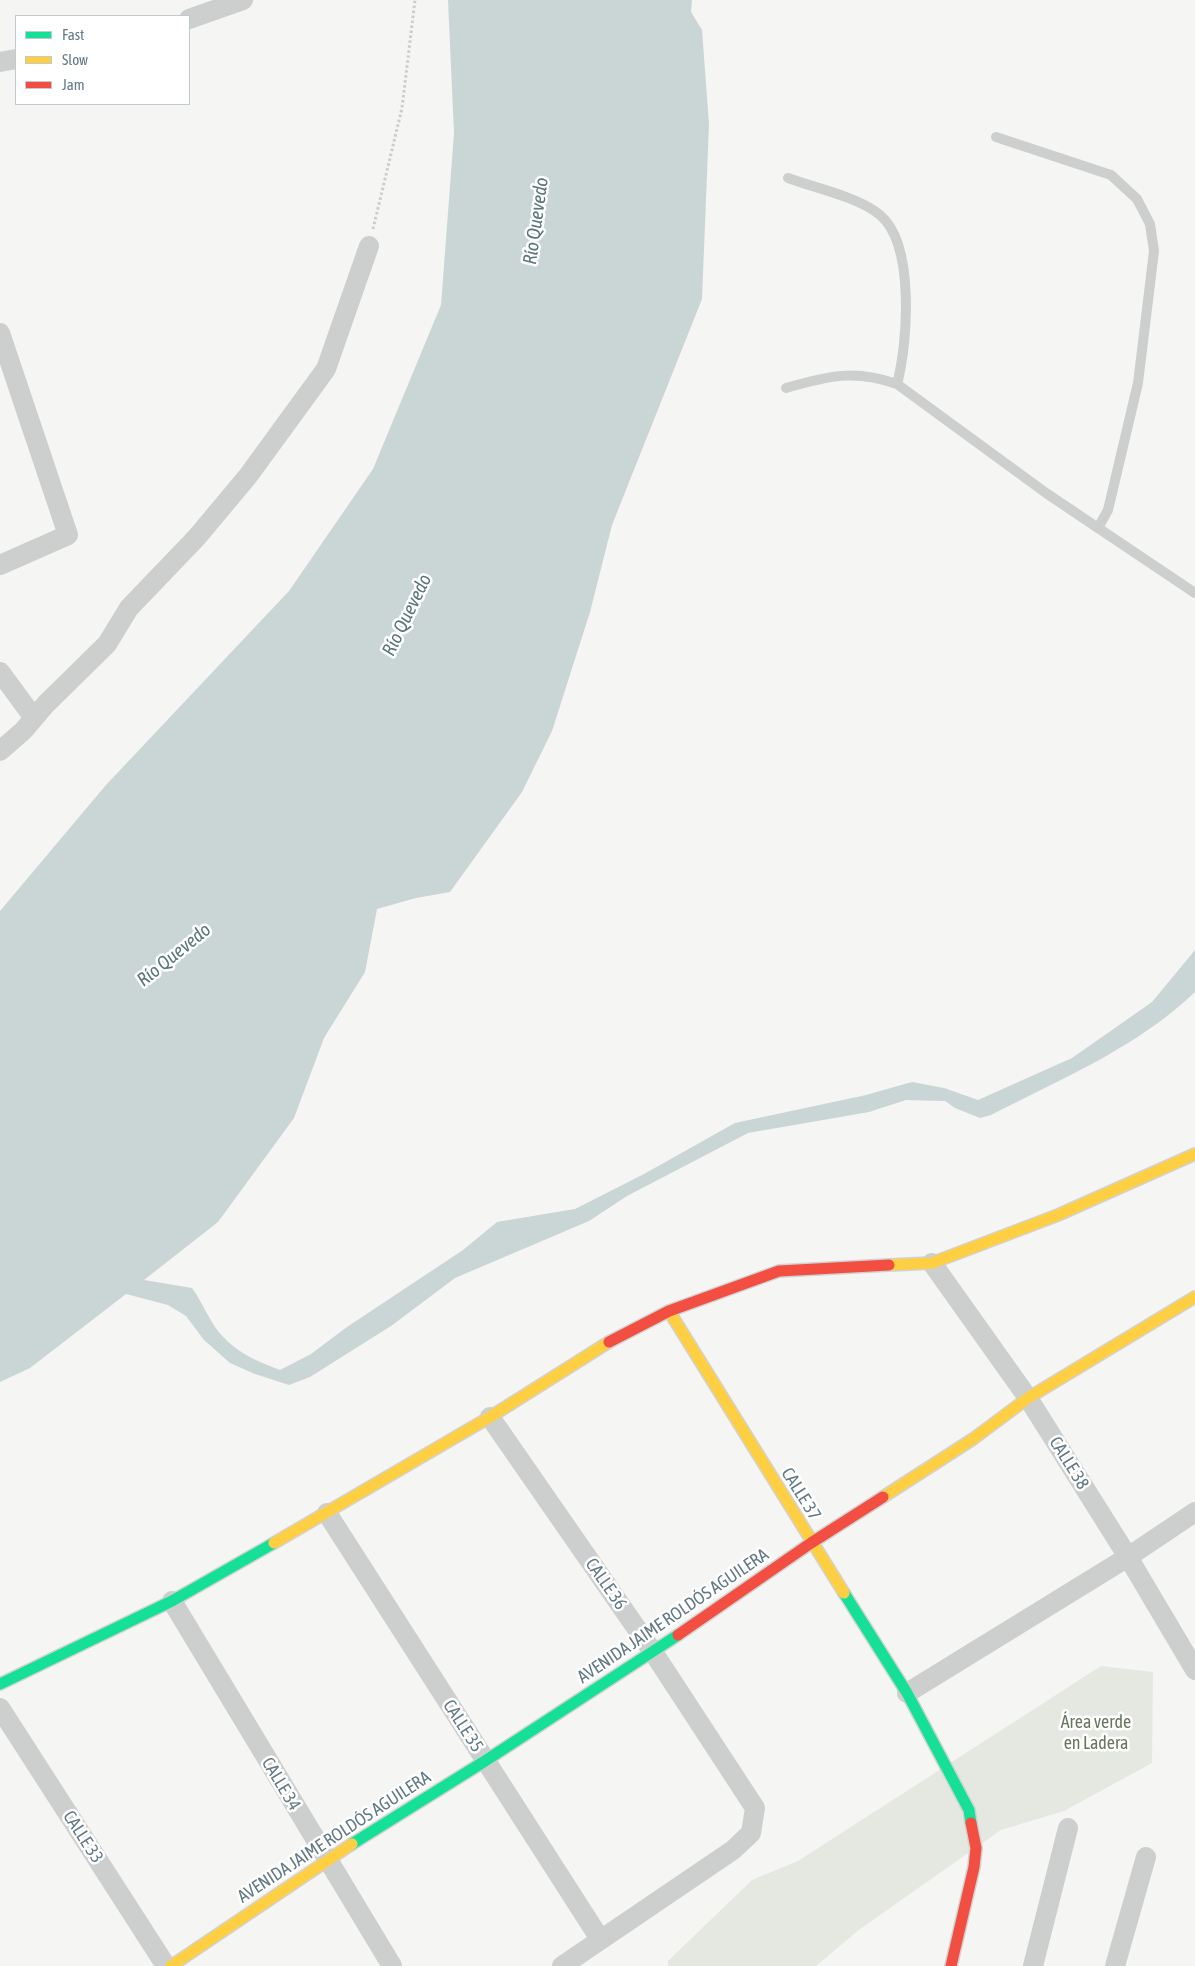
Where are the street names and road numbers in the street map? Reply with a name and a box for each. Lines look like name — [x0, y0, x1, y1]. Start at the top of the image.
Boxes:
street label: CALLE 38 — [1044, 1433, 1094, 1493]
street label: CALLE 37 — [776, 1464, 826, 1524]
street label: AVENIDA JAIME ROLDÓS AGUILERA — [573, 1544, 773, 1688]
street label: CALLE 36 — [581, 1554, 631, 1614]
street label: CALLE 35 — [438, 1696, 488, 1756]
street label: CALLE 34 — [257, 1754, 305, 1814]
street label: AVENIDA JAIME ROLDÓS AGUILERA — [233, 1766, 435, 1908]
street label: CALLE 33 — [58, 1807, 108, 1867]

